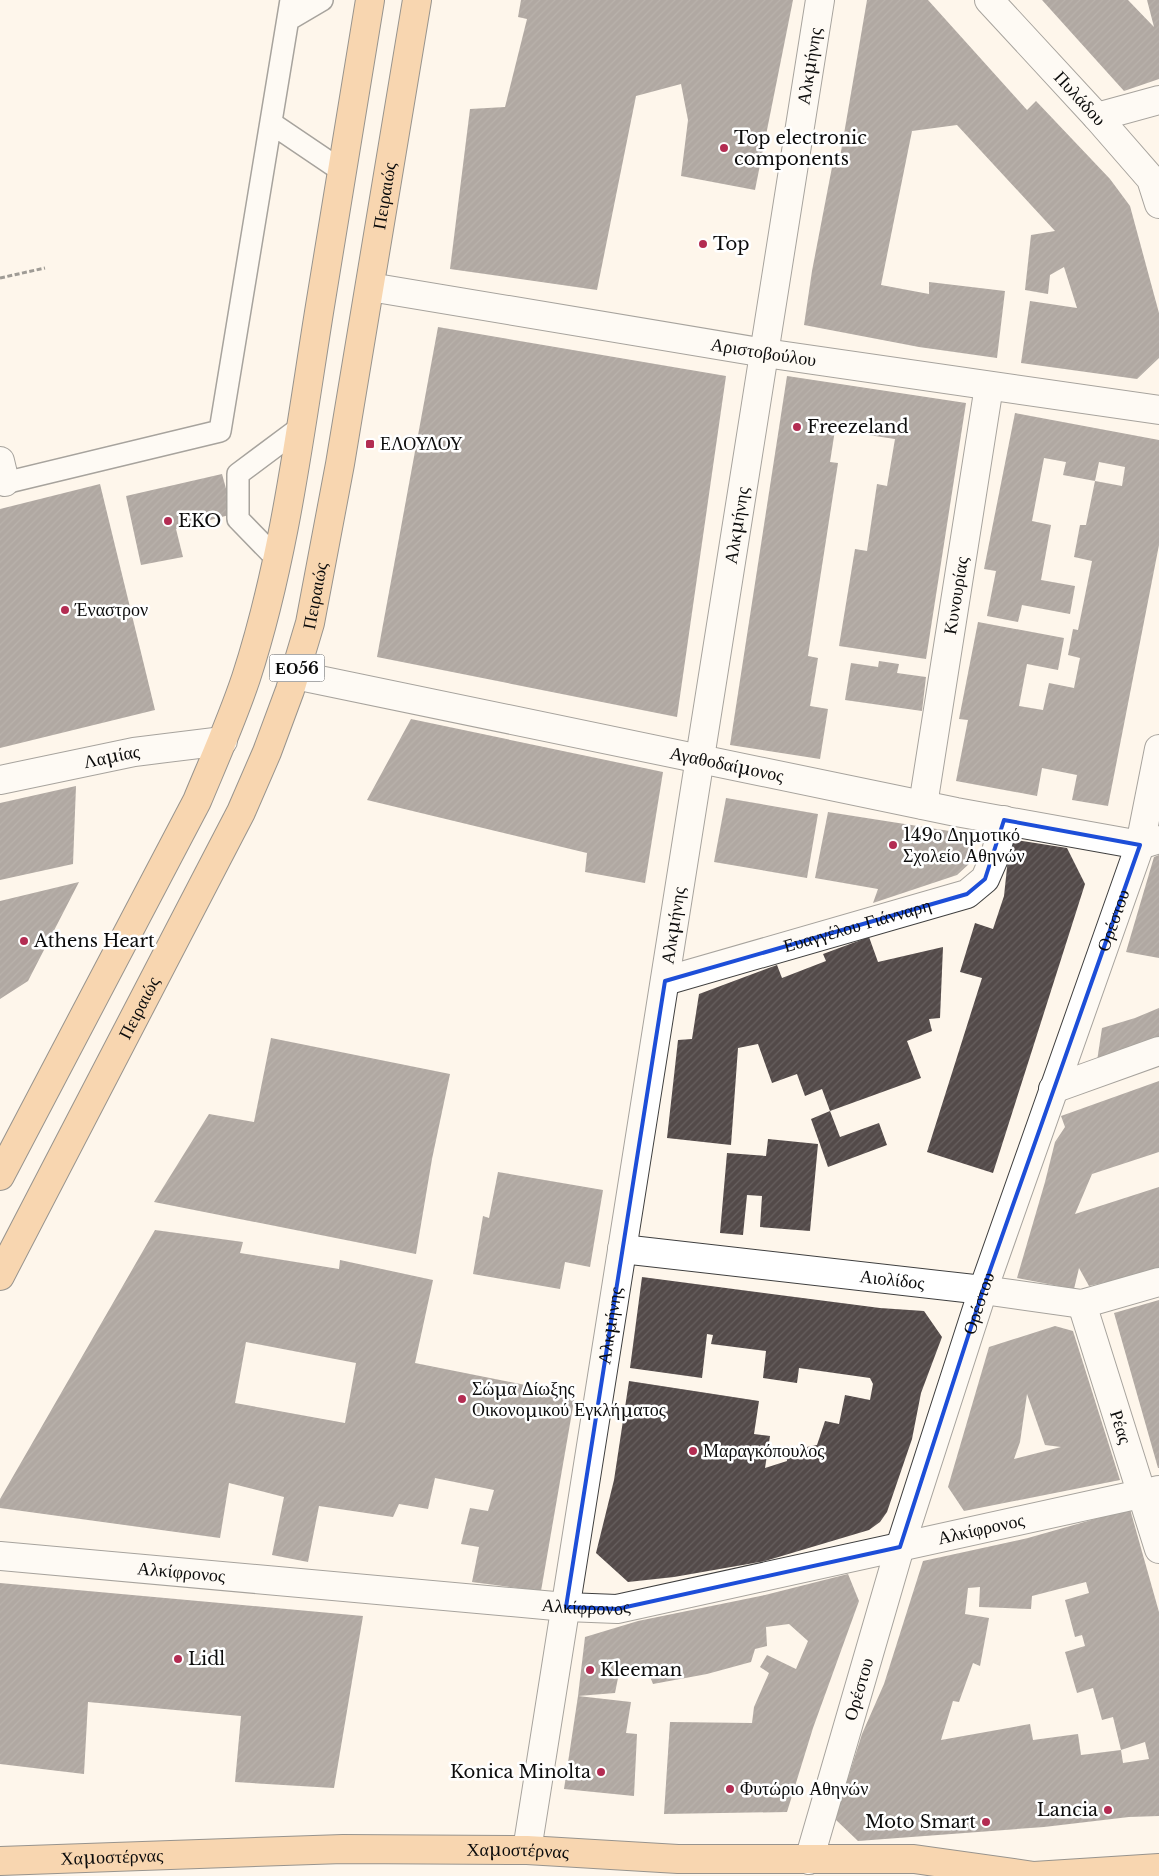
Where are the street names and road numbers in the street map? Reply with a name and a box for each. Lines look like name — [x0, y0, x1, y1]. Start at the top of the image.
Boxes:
street label: Αλκμήνης — [793, 26, 826, 106]
street label: Πυλάδου — [1049, 67, 1111, 130]
street label: Πειραιώς — [368, 161, 401, 231]
street label: Αριστοβούλου — [709, 333, 818, 371]
street label: Αλκμήνης — [720, 485, 754, 566]
street label: Κυνουρίας — [939, 555, 973, 636]
street label: Πειραιώς — [298, 560, 332, 631]
road number: ΕΟ56 — [270, 654, 324, 681]
street label: Λαμίας — [81, 740, 141, 773]
street label: Αγαθοδαίμονος — [668, 742, 786, 787]
street label: Αλκμήνης — [656, 885, 690, 966]
street label: Ορέστου — [1092, 886, 1135, 954]
street label: Ευαγγέλου Γιάνναρη — [781, 894, 934, 957]
street label: Πειραιώς — [114, 973, 165, 1043]
street label: Αιολίδος — [859, 1265, 926, 1294]
street label: Ορέστου — [958, 1269, 999, 1337]
street label: Αλκμήνης — [593, 1285, 627, 1366]
street label: Ρέας — [1105, 1407, 1136, 1447]
street label: Αλκίφρονος — [936, 1509, 1026, 1549]
street label: Αλκίφρονος — [136, 1557, 226, 1587]
street label: Αλκίφρονος — [541, 1594, 632, 1620]
street label: Ορέστου — [839, 1655, 878, 1723]
street label: Χαμοστέρνας — [466, 1839, 570, 1863]
street label: Χαμοστέρνας — [60, 1844, 164, 1870]

